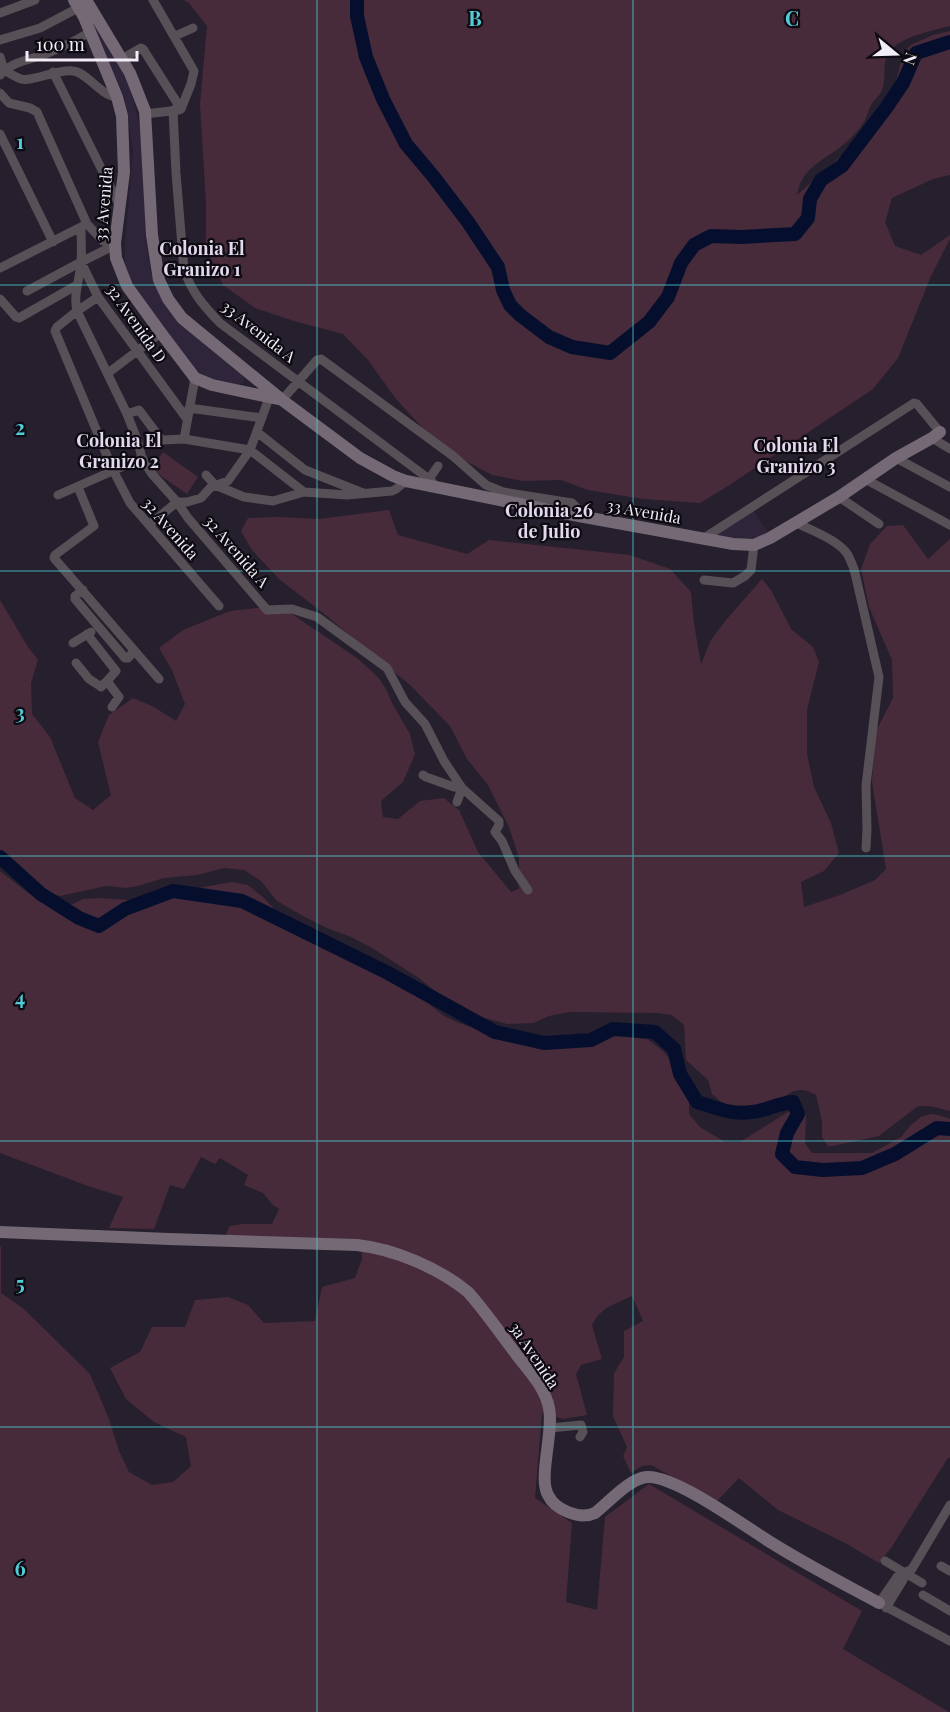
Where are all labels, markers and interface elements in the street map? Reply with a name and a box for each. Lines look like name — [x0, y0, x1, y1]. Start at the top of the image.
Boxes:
text: B — [468, 4, 482, 31]
text: C — [785, 4, 799, 31]
scale bar — [27, 24, 136, 62]
north arrow — [866, 24, 926, 84]
text: 100 m — [36, 32, 85, 56]
text: N — [899, 50, 922, 68]
text: 1 — [16, 127, 24, 154]
street label: 33 Avenida — [89, 166, 117, 242]
district label: Colonia El Granizo 1 — [159, 236, 245, 281]
street label: 32 Avenida D — [102, 280, 172, 366]
street label: 33 Avenida A — [218, 295, 301, 367]
text: 2 — [15, 413, 25, 440]
district label: Colonia El Granizo 2 — [76, 428, 162, 473]
district label: Colonia El Granizo 3 — [753, 433, 839, 478]
street label: 32 Avenida — [138, 493, 204, 563]
street label: 33 Avenida — [605, 494, 683, 528]
district label: Colonia 26 de Julio — [505, 498, 593, 543]
street label: 32 Avenida A — [200, 511, 275, 592]
text: 3 — [15, 698, 25, 725]
text: 4 — [15, 983, 25, 1010]
text: 5 — [15, 1269, 25, 1296]
street label: 3a Avenida — [505, 1318, 565, 1392]
text: 6 — [14, 1554, 26, 1581]

